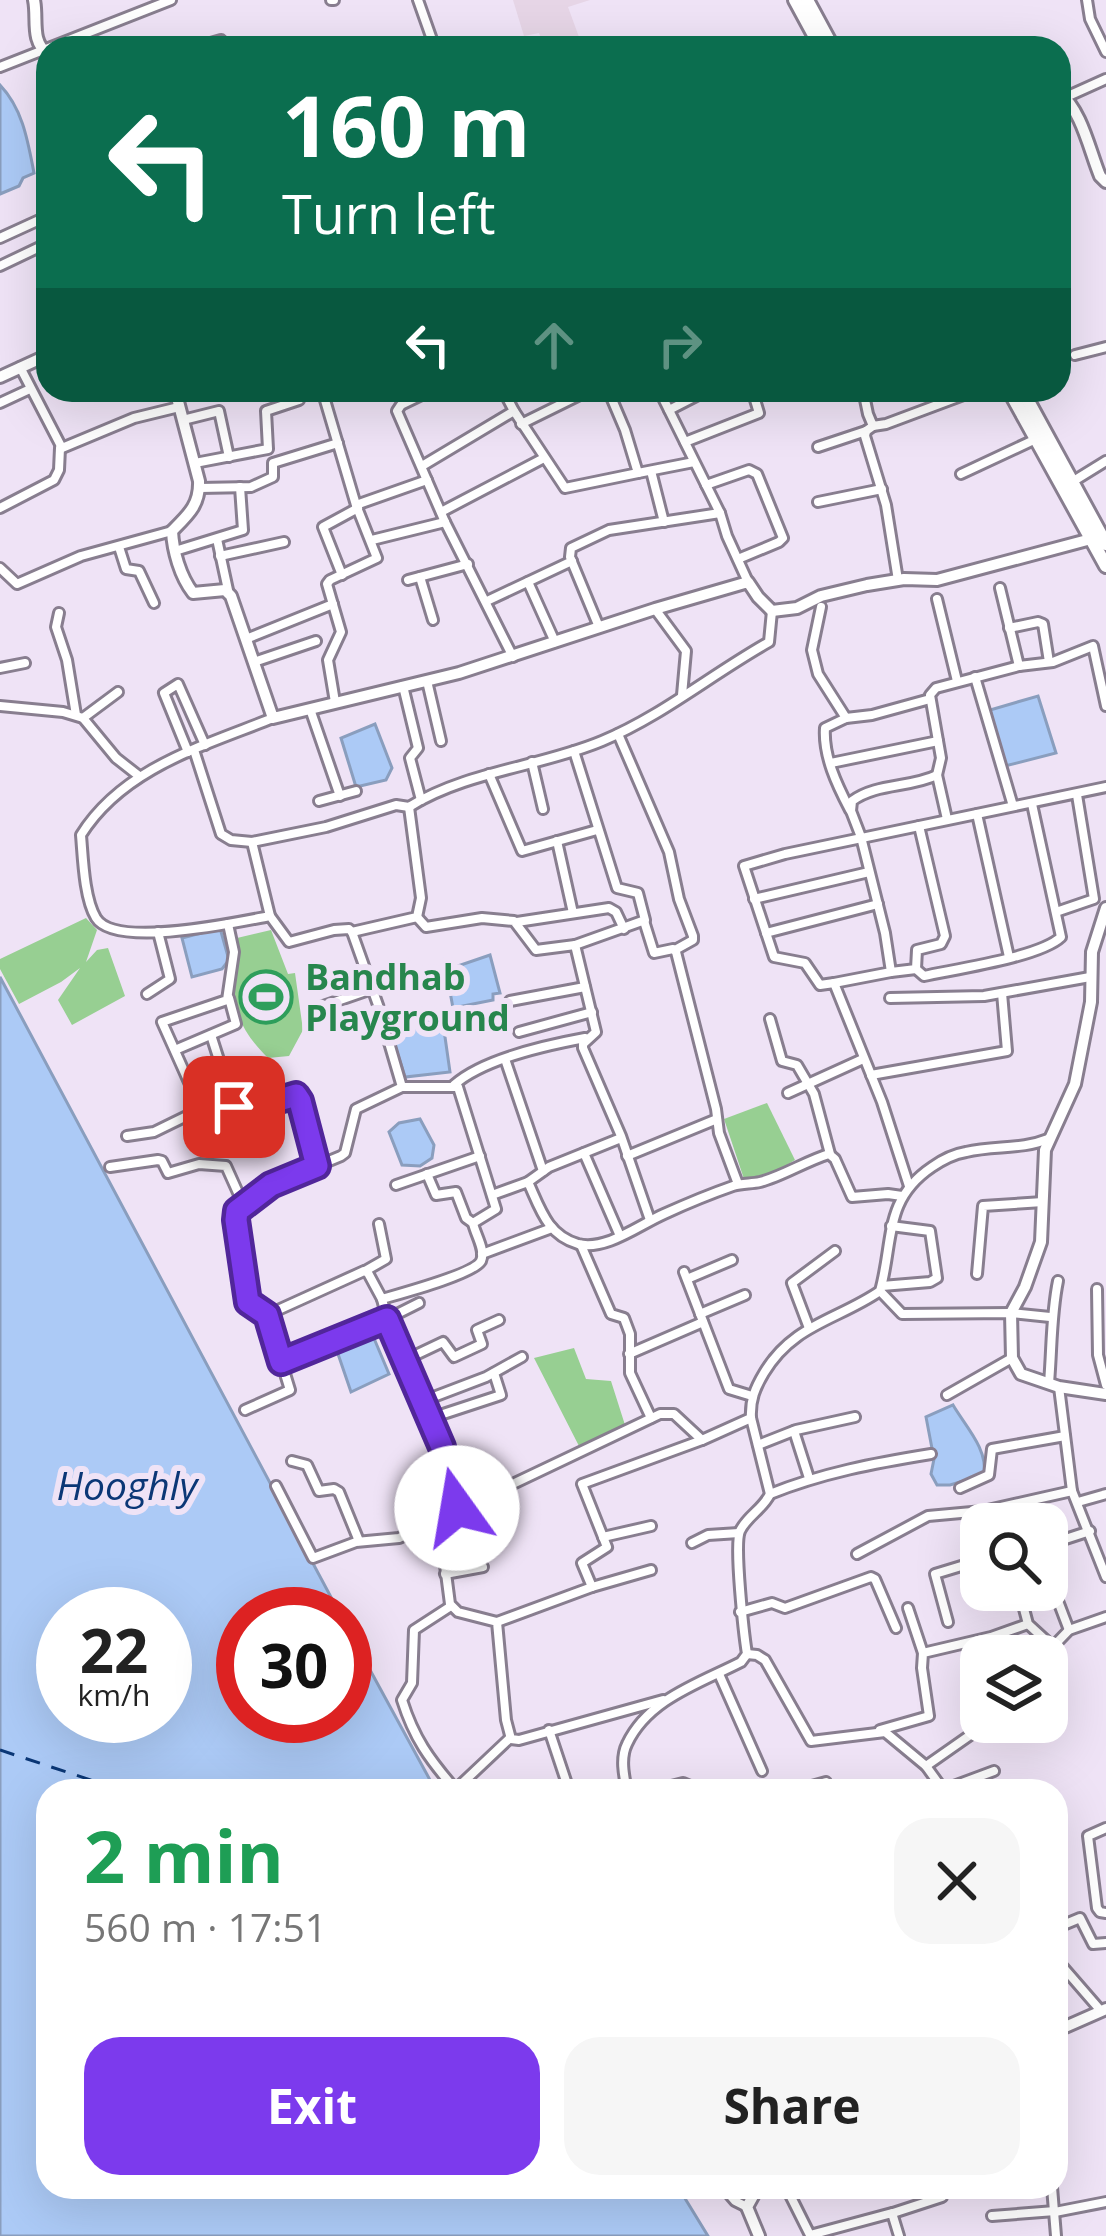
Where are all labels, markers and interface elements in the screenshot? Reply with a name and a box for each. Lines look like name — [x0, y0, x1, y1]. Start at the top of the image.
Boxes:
text: 160 m — [282, 67, 530, 182]
icon: left — [84, 84, 240, 240]
text: Turn left — [282, 176, 495, 250]
icon: left — [395, 312, 461, 378]
icon: ahead — [521, 312, 587, 378]
icon: right — [647, 312, 713, 378]
place label: Bandhab Playground — [305, 952, 510, 1042]
sports icon: Bandhab Playground — [238, 969, 294, 1025]
pin — [183, 1056, 285, 1158]
icon: arrive — [201, 1074, 267, 1140]
position arrow — [394, 1445, 520, 1571]
water label: Hooghly — [57, 1458, 200, 1511]
map controls — [960, 1503, 1068, 1743]
button: search — [960, 1503, 1068, 1611]
speed limit sign: 30 — [216, 1587, 372, 1743]
text: 22 — [80, 1609, 148, 1691]
button: layers — [960, 1635, 1068, 1743]
text: km/h — [78, 1674, 150, 1715]
text: 2 min — [84, 1806, 284, 1904]
button: close — [894, 1818, 1020, 1944]
text: 560 m · 17:51 — [84, 1900, 327, 1953]
button: Exit — [84, 2037, 540, 2175]
button: Share — [564, 2037, 1020, 2175]

